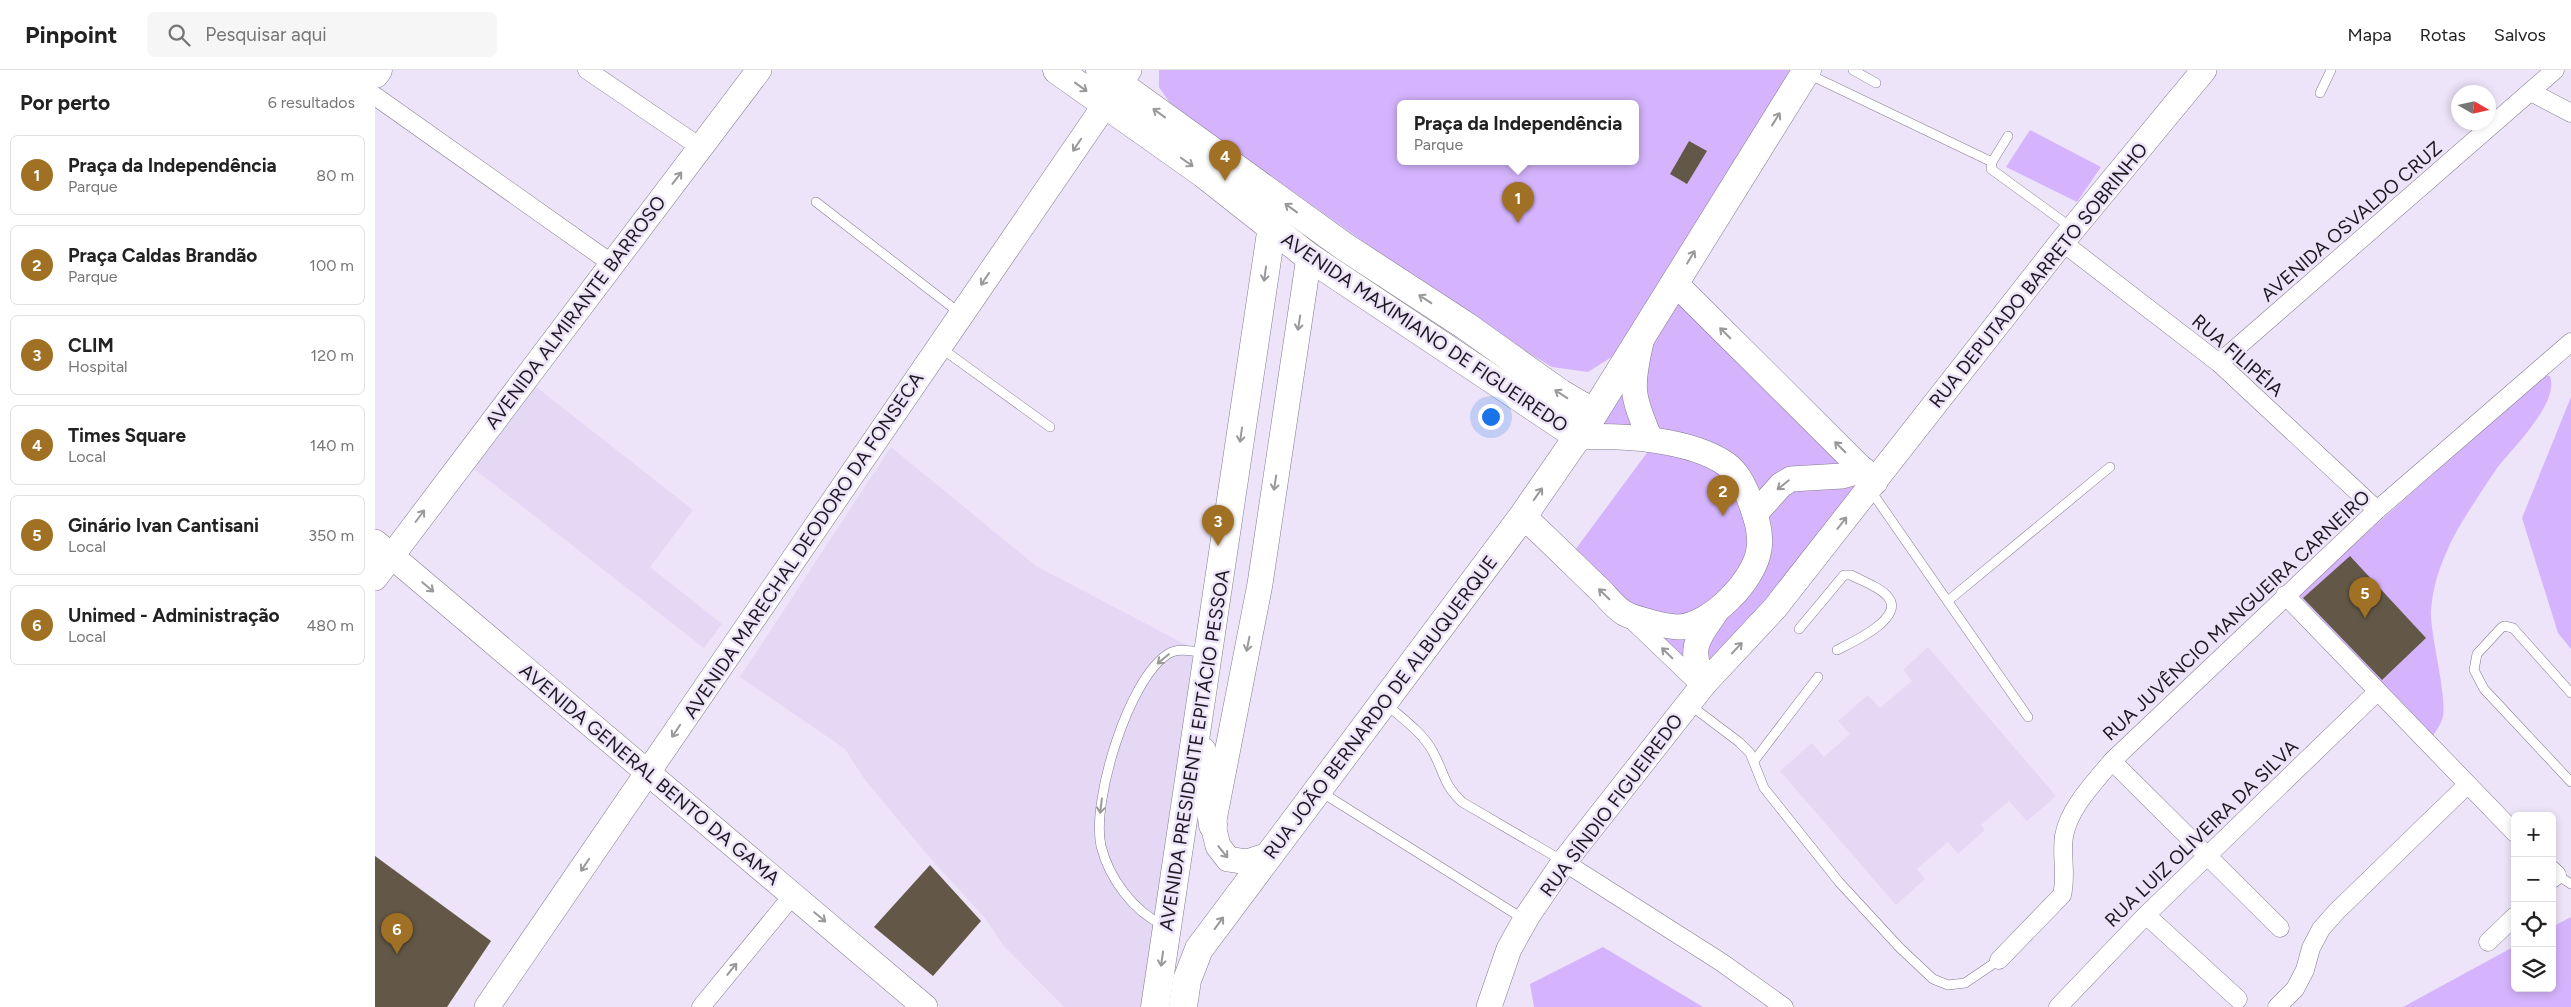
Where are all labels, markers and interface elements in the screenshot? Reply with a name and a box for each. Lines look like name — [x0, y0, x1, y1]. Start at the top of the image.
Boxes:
search box — [147, 12, 497, 57]
text: Pinpoint — [25, 20, 117, 49]
icon: search — [165, 21, 193, 49]
text: Pesquisar aqui — [205, 23, 327, 46]
text: Mapa — [2348, 24, 2392, 46]
text: Rotas — [2420, 24, 2466, 46]
text: Salvos — [2494, 24, 2546, 46]
one-way arrow — [1074, 82, 1088, 92]
north arrow — [2451, 85, 2496, 130]
text: Por perto — [20, 90, 110, 115]
text: 6 resultados — [268, 93, 355, 112]
popup — [1397, 100, 1639, 165]
one-way arrow — [1152, 108, 1166, 118]
text: Praça da Independência — [1414, 112, 1622, 135]
one-way arrow — [1772, 112, 1782, 126]
text: Parque — [1414, 135, 1463, 154]
one-way arrow — [1071, 137, 1081, 151]
street label: AVENIDA OSVALDO CRUZ — [2256, 137, 2446, 306]
street label: RUA DEPUTADO BARRETO SOBRINHO — [1924, 138, 2153, 412]
pin: 4 — [1209, 140, 1241, 181]
text: Praça da Independência — [68, 154, 277, 177]
one-way arrow — [1180, 157, 1194, 167]
text: 1 — [34, 166, 40, 185]
text: 80 m — [316, 166, 354, 185]
one-way arrow — [672, 171, 682, 185]
text: Parque — [68, 177, 118, 196]
pin: 1 — [1502, 182, 1534, 223]
street label: AVENIDA ALMIRANTE BARROSO — [480, 191, 671, 434]
one-way arrow — [1284, 203, 1298, 213]
street label: AVENIDA MAXIMIANO DE FIGUEIREDO — [1277, 228, 1572, 437]
text: Praça Caldas Brandão — [68, 244, 257, 267]
one-way arrow — [1686, 250, 1696, 265]
text: 2 — [32, 256, 42, 275]
text: 100 m — [309, 256, 354, 275]
one-way arrow — [1260, 266, 1270, 282]
text: Parque — [68, 267, 118, 286]
one-way arrow — [980, 272, 990, 286]
one-way arrow — [1419, 294, 1433, 304]
street label: RUA FILIPÉIA — [2187, 309, 2288, 401]
one-way arrow — [1294, 314, 1304, 330]
one-way arrow — [1719, 326, 1731, 339]
text: CLIM — [68, 334, 114, 357]
text: 3 — [33, 346, 41, 365]
text: 120 m — [311, 346, 354, 365]
text: Hospital — [68, 357, 128, 376]
street label: AVENIDA MARECHAL DEODORO DA FONSECA — [679, 368, 928, 723]
one-way arrow — [1555, 388, 1569, 398]
your location — [1478, 404, 1504, 430]
text: Times Square — [68, 424, 186, 447]
one-way arrow — [1236, 427, 1246, 443]
text: 4 — [32, 436, 42, 455]
text: 140 m — [310, 436, 354, 455]
one-way arrow — [1834, 441, 1847, 453]
text: Local — [68, 447, 106, 466]
one-way arrow — [1269, 475, 1279, 491]
pin: 2 — [1707, 475, 1739, 516]
one-way arrow — [1777, 479, 1790, 490]
street label: RUA JUVÊNCIO MANGUEIRA CARNEIRO — [2098, 485, 2375, 745]
one-way arrow — [1533, 487, 1543, 501]
pin: 3 — [1202, 505, 1234, 546]
one-way arrow — [415, 510, 426, 523]
text: Ginário Ivan Cantisani — [68, 514, 259, 537]
one-way arrow — [1836, 517, 1847, 530]
text: 5 — [32, 526, 42, 545]
text: 350 m — [308, 526, 354, 545]
text: Local — [68, 537, 106, 556]
street label: RUA JOÃO BERNARDO DE ALBUQUERQUE — [1259, 551, 1502, 864]
street label: AVENIDA PRESIDENTE EPITÁCIO PESSOA — [1155, 568, 1234, 932]
pin: 5 — [2349, 577, 2381, 618]
one-way arrow — [422, 581, 435, 592]
one-way arrow — [1598, 588, 1611, 600]
text: Unimed - Administração — [68, 604, 280, 627]
text: 6 — [32, 616, 42, 635]
text: 480 m — [306, 616, 354, 635]
text: Local — [68, 627, 106, 646]
one-way arrow — [1243, 635, 1252, 651]
one-way arrow — [1731, 641, 1743, 654]
one-way arrow — [1660, 647, 1673, 659]
one-way arrow — [1156, 653, 1169, 664]
street label: AVENIDA GENERAL BENTO DA GAMA — [515, 659, 784, 890]
street label: RUA SÍNDIO FIGUEIREDO — [1535, 709, 1688, 901]
one-way arrow — [671, 724, 681, 738]
street label: RUA LUIZ OLIVEIRA DA SILVA — [2100, 735, 2303, 932]
one-way arrow — [1096, 797, 1106, 813]
map controls — [2511, 812, 2556, 992]
button: + — [2511, 812, 2556, 857]
one-way arrow — [1218, 846, 1229, 859]
button: − — [2511, 857, 2556, 902]
one-way arrow — [579, 858, 590, 872]
button: locate — [2511, 902, 2556, 947]
one-way arrow — [813, 912, 826, 923]
pin: 6 — [381, 913, 413, 954]
one-way arrow — [1214, 916, 1224, 930]
button: layers — [2511, 947, 2556, 992]
one-way arrow — [1157, 951, 1167, 967]
one-way arrow — [727, 963, 738, 976]

